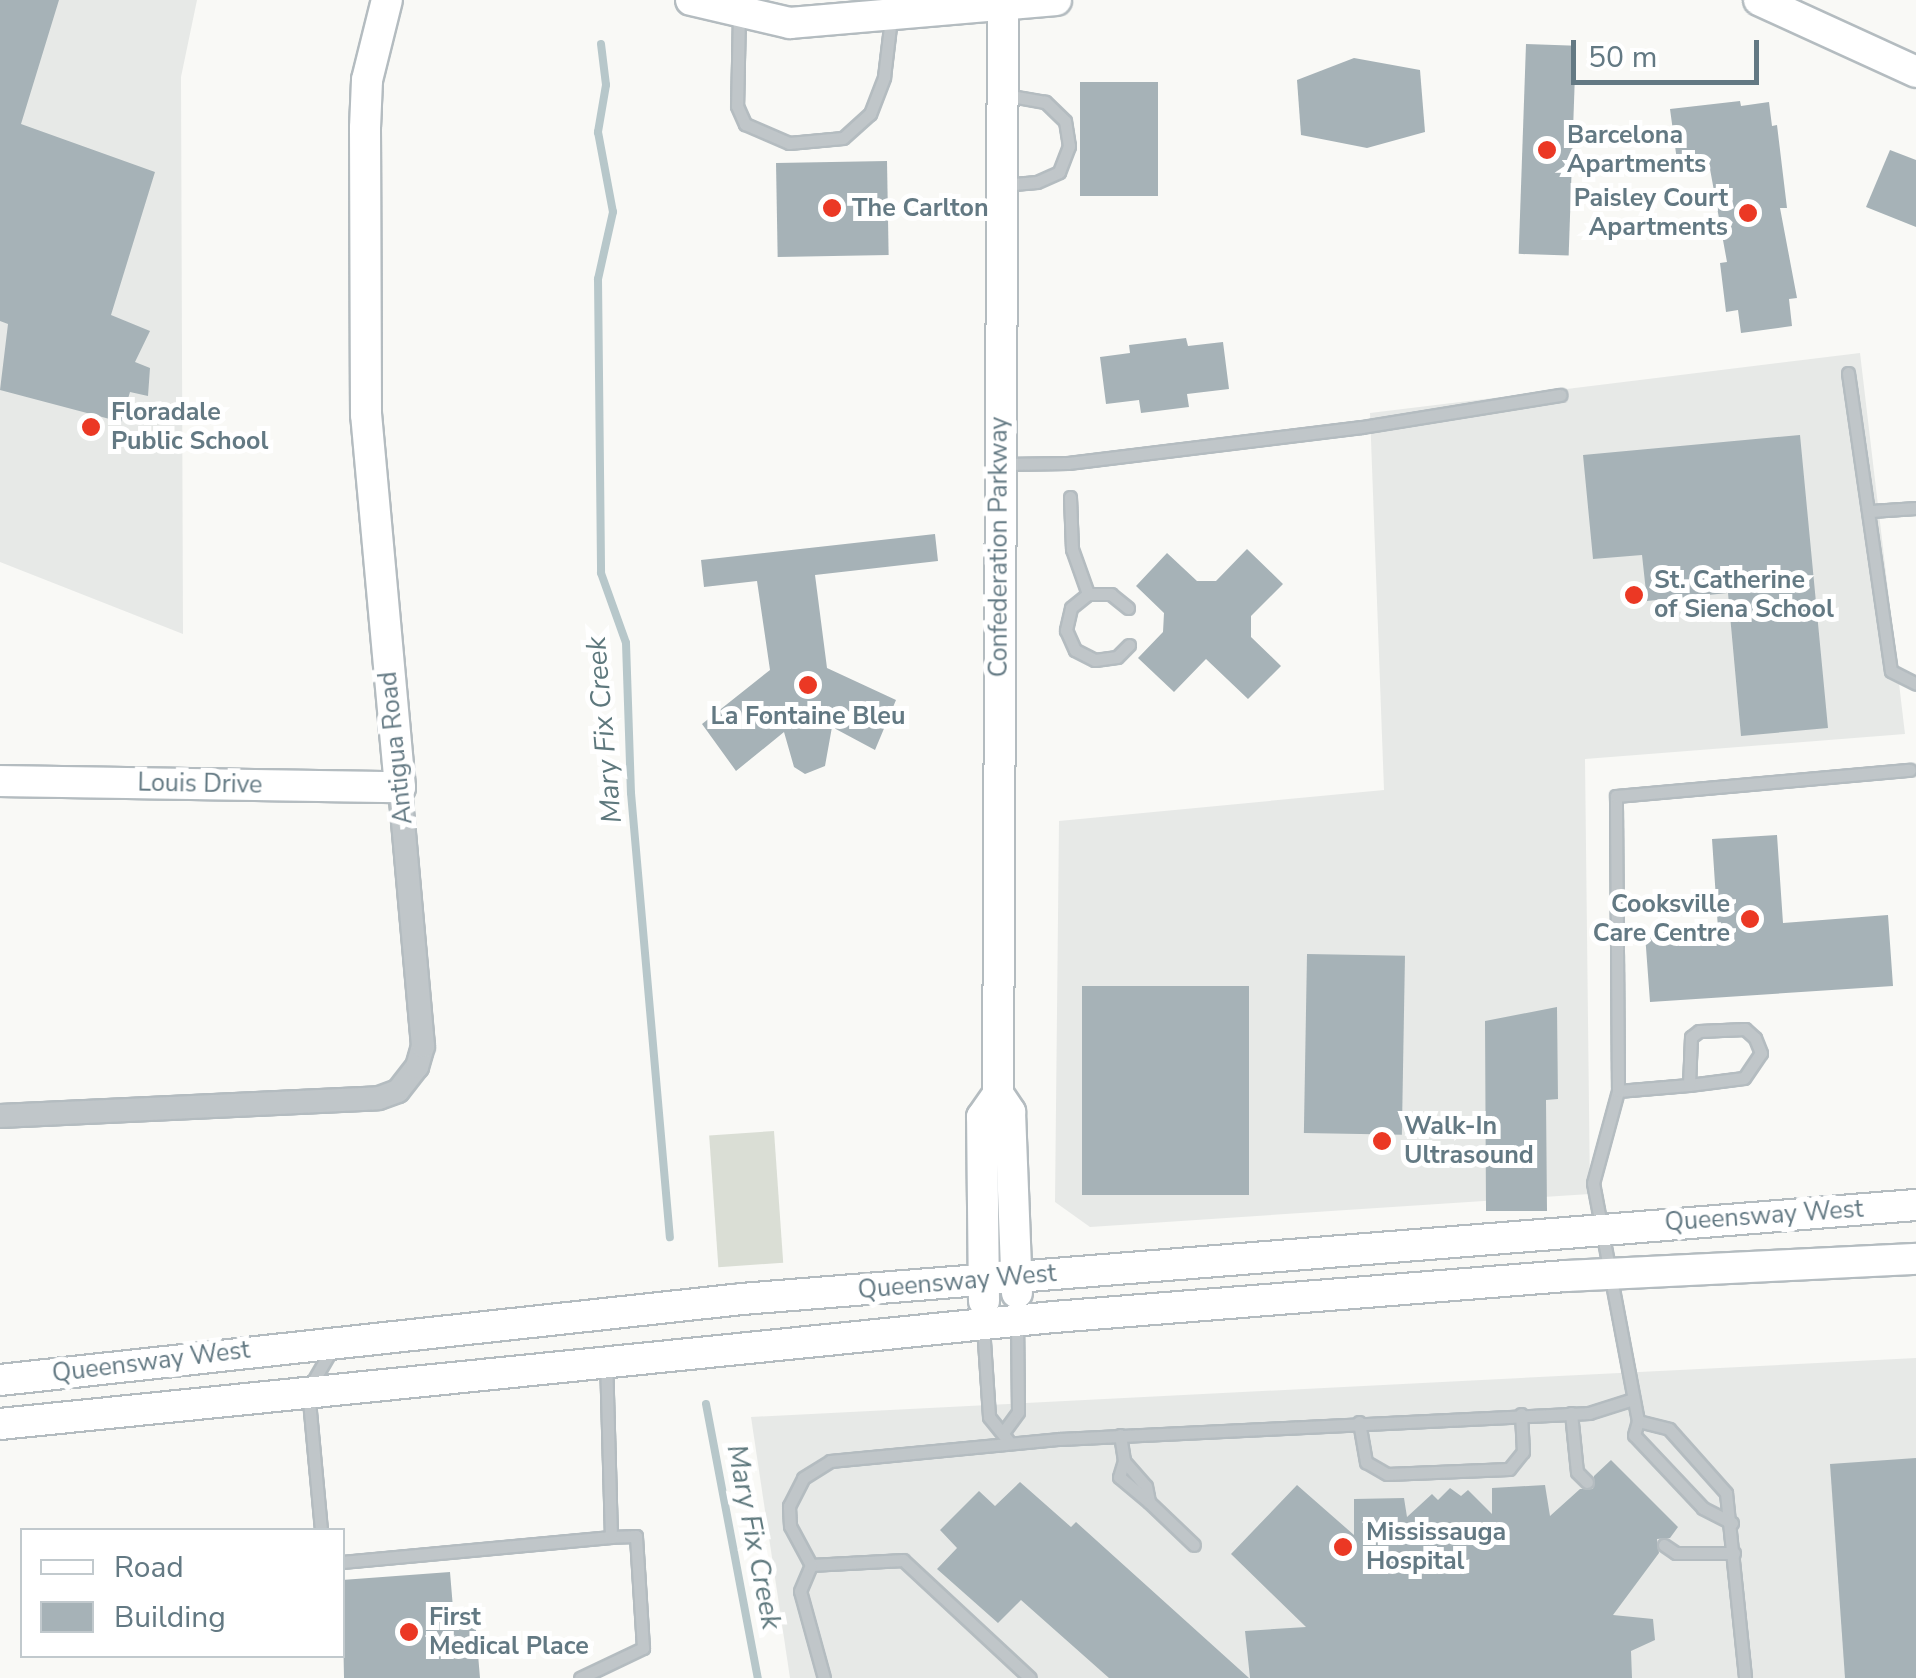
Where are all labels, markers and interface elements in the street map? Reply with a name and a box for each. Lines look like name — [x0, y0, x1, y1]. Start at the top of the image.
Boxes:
scale bar — [1576, 20, 1764, 82]
text: 50 m — [1588, 37, 1657, 78]
place label: Barcelona Apartments — [1567, 121, 1706, 180]
marker: Barcelona Apartments — [1536, 139, 1558, 161]
place label: Paisley Court Apartments — [1574, 184, 1728, 243]
place label: The Carlton — [852, 193, 989, 223]
marker: The Carlton — [821, 197, 843, 219]
marker: Paisley Court Apartments — [1737, 202, 1759, 224]
place label: Floradale Public School — [111, 398, 268, 457]
marker: Floradale Public School — [80, 416, 102, 438]
street label: Confederation Parkway — [984, 417, 1014, 677]
place label: St. Catherine of Siena School — [1654, 566, 1834, 625]
marker: St. Catherine of Siena School — [1623, 584, 1645, 606]
water label: Mary Fix Creek — [579, 635, 629, 825]
street label: Antigua Road — [373, 670, 419, 826]
marker: La Fontaine Bleu — [797, 674, 819, 696]
place label: La Fontaine Bleu — [711, 701, 905, 731]
street label: Louis Drive — [137, 768, 263, 800]
place label: Cooksville Care Centre — [1593, 890, 1730, 949]
marker: Cooksville Care Centre — [1739, 908, 1761, 930]
place label: Walk-In Ultrasound — [1404, 1112, 1534, 1171]
marker: Walk-In Ultrasound — [1369, 1128, 1395, 1154]
street label: Queensway West — [1664, 1194, 1864, 1238]
street label: Queensway West — [857, 1258, 1057, 1306]
street label: Queensway West — [50, 1335, 252, 1389]
water label: Mary Fix Creek — [720, 1442, 788, 1632]
place label: Mississauga Hospital — [1366, 1518, 1506, 1577]
legend — [20, 1528, 345, 1658]
marker: Mississauga Hospital — [1330, 1534, 1356, 1560]
text: Road — [114, 1547, 184, 1588]
text: Building — [114, 1597, 226, 1638]
place label: First Medical Place — [429, 1603, 589, 1662]
marker: First Medical Place — [398, 1621, 420, 1643]

